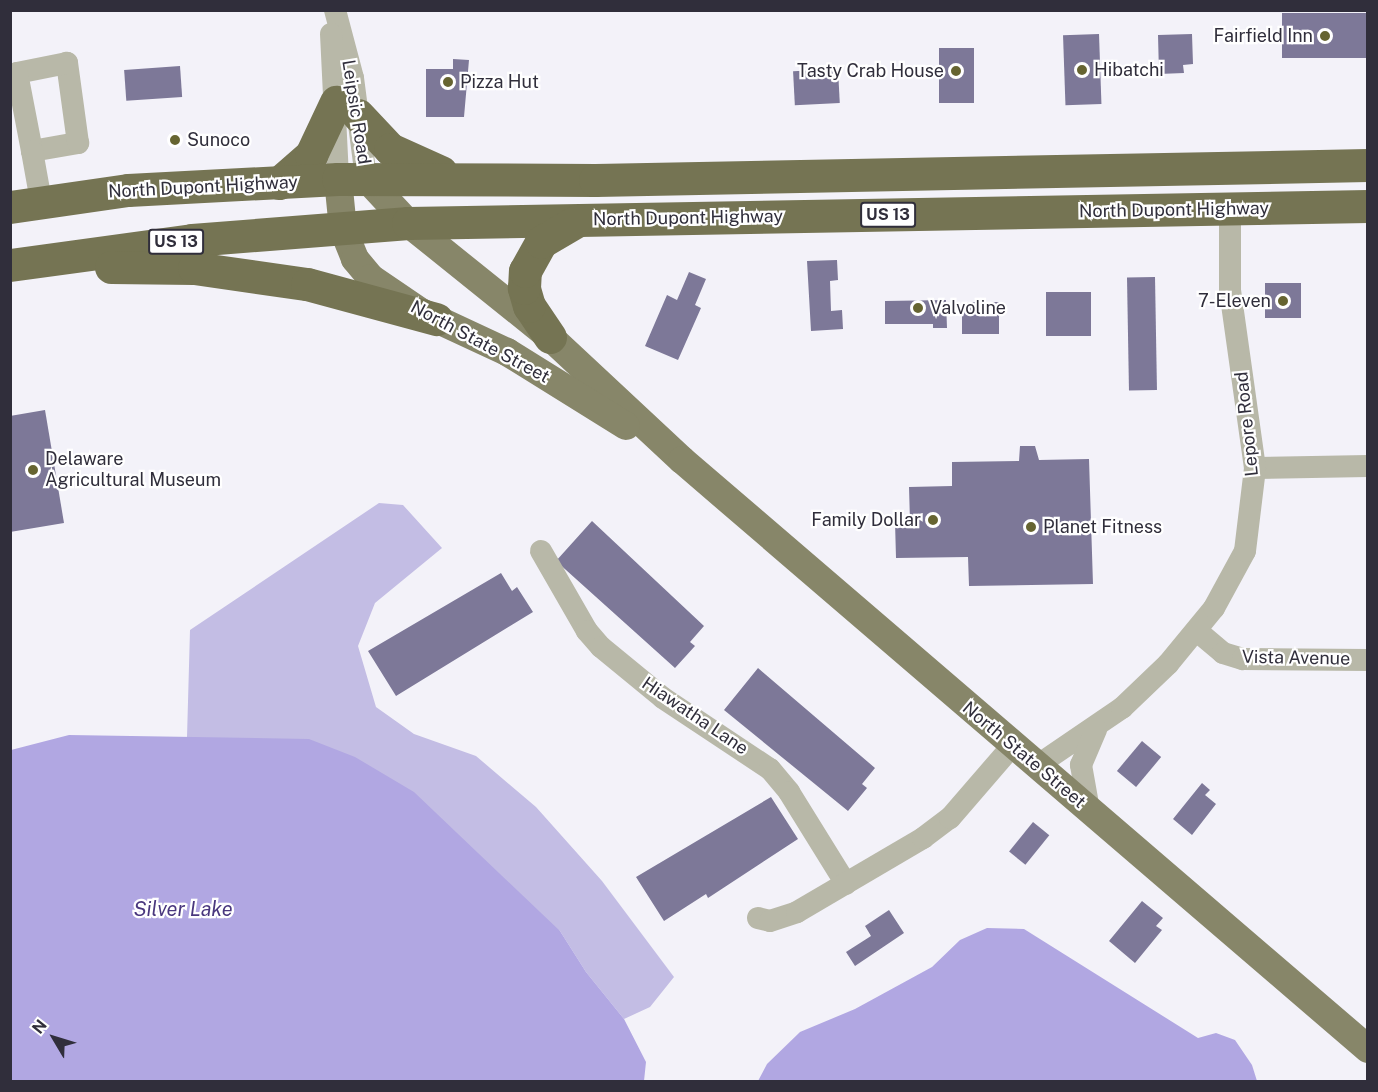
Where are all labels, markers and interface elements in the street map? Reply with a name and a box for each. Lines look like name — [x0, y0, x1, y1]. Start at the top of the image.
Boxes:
place label: Fairfield Inn — [1213, 25, 1313, 47]
marker: Fairfield Inn — [1318, 29, 1332, 43]
street label: Leipsic Road — [337, 58, 375, 166]
place label: Hibatchi — [1094, 59, 1164, 81]
place label: Tasty Crab House — [797, 60, 944, 82]
marker: Hibatchi — [1075, 63, 1089, 77]
marker: Tasty Crab House — [949, 64, 963, 78]
place label: Pizza Hut — [460, 71, 539, 93]
marker: Pizza Hut — [441, 75, 455, 89]
place label: Sunoco — [187, 129, 250, 151]
marker: Sunoco — [168, 133, 182, 147]
street label: North Dupont Highway — [108, 171, 298, 203]
street label: North Dupont Highway — [1079, 198, 1269, 222]
road number: US 13 — [860, 202, 916, 228]
street label: North Dupont Highway — [593, 206, 783, 230]
road number: US 13 — [148, 229, 204, 255]
place label: 7-Eleven — [1198, 290, 1271, 312]
marker: 7-Eleven — [1276, 294, 1290, 308]
street label: North State Street — [407, 296, 553, 388]
place label: Valvoline — [930, 297, 1006, 319]
marker: Valvoline — [911, 301, 925, 315]
street label: Lepore Road — [1231, 371, 1263, 477]
place label: Delaware Agricultural Museum — [45, 449, 221, 492]
marker: Delaware Agricultural Museum — [26, 463, 40, 477]
place label: Family Dollar — [811, 509, 921, 531]
marker: Family Dollar — [926, 513, 940, 527]
place label: Planet Fitness — [1043, 516, 1162, 538]
marker: Planet Fitness — [1024, 520, 1038, 534]
street label: Vista Avenue — [1242, 646, 1350, 670]
street label: Hiawatha Lane — [638, 672, 752, 760]
street label: North State Street — [958, 697, 1090, 813]
water label: Silver Lake — [133, 897, 233, 921]
north arrow — [24, 1008, 84, 1068]
text: N — [28, 1016, 51, 1037]

